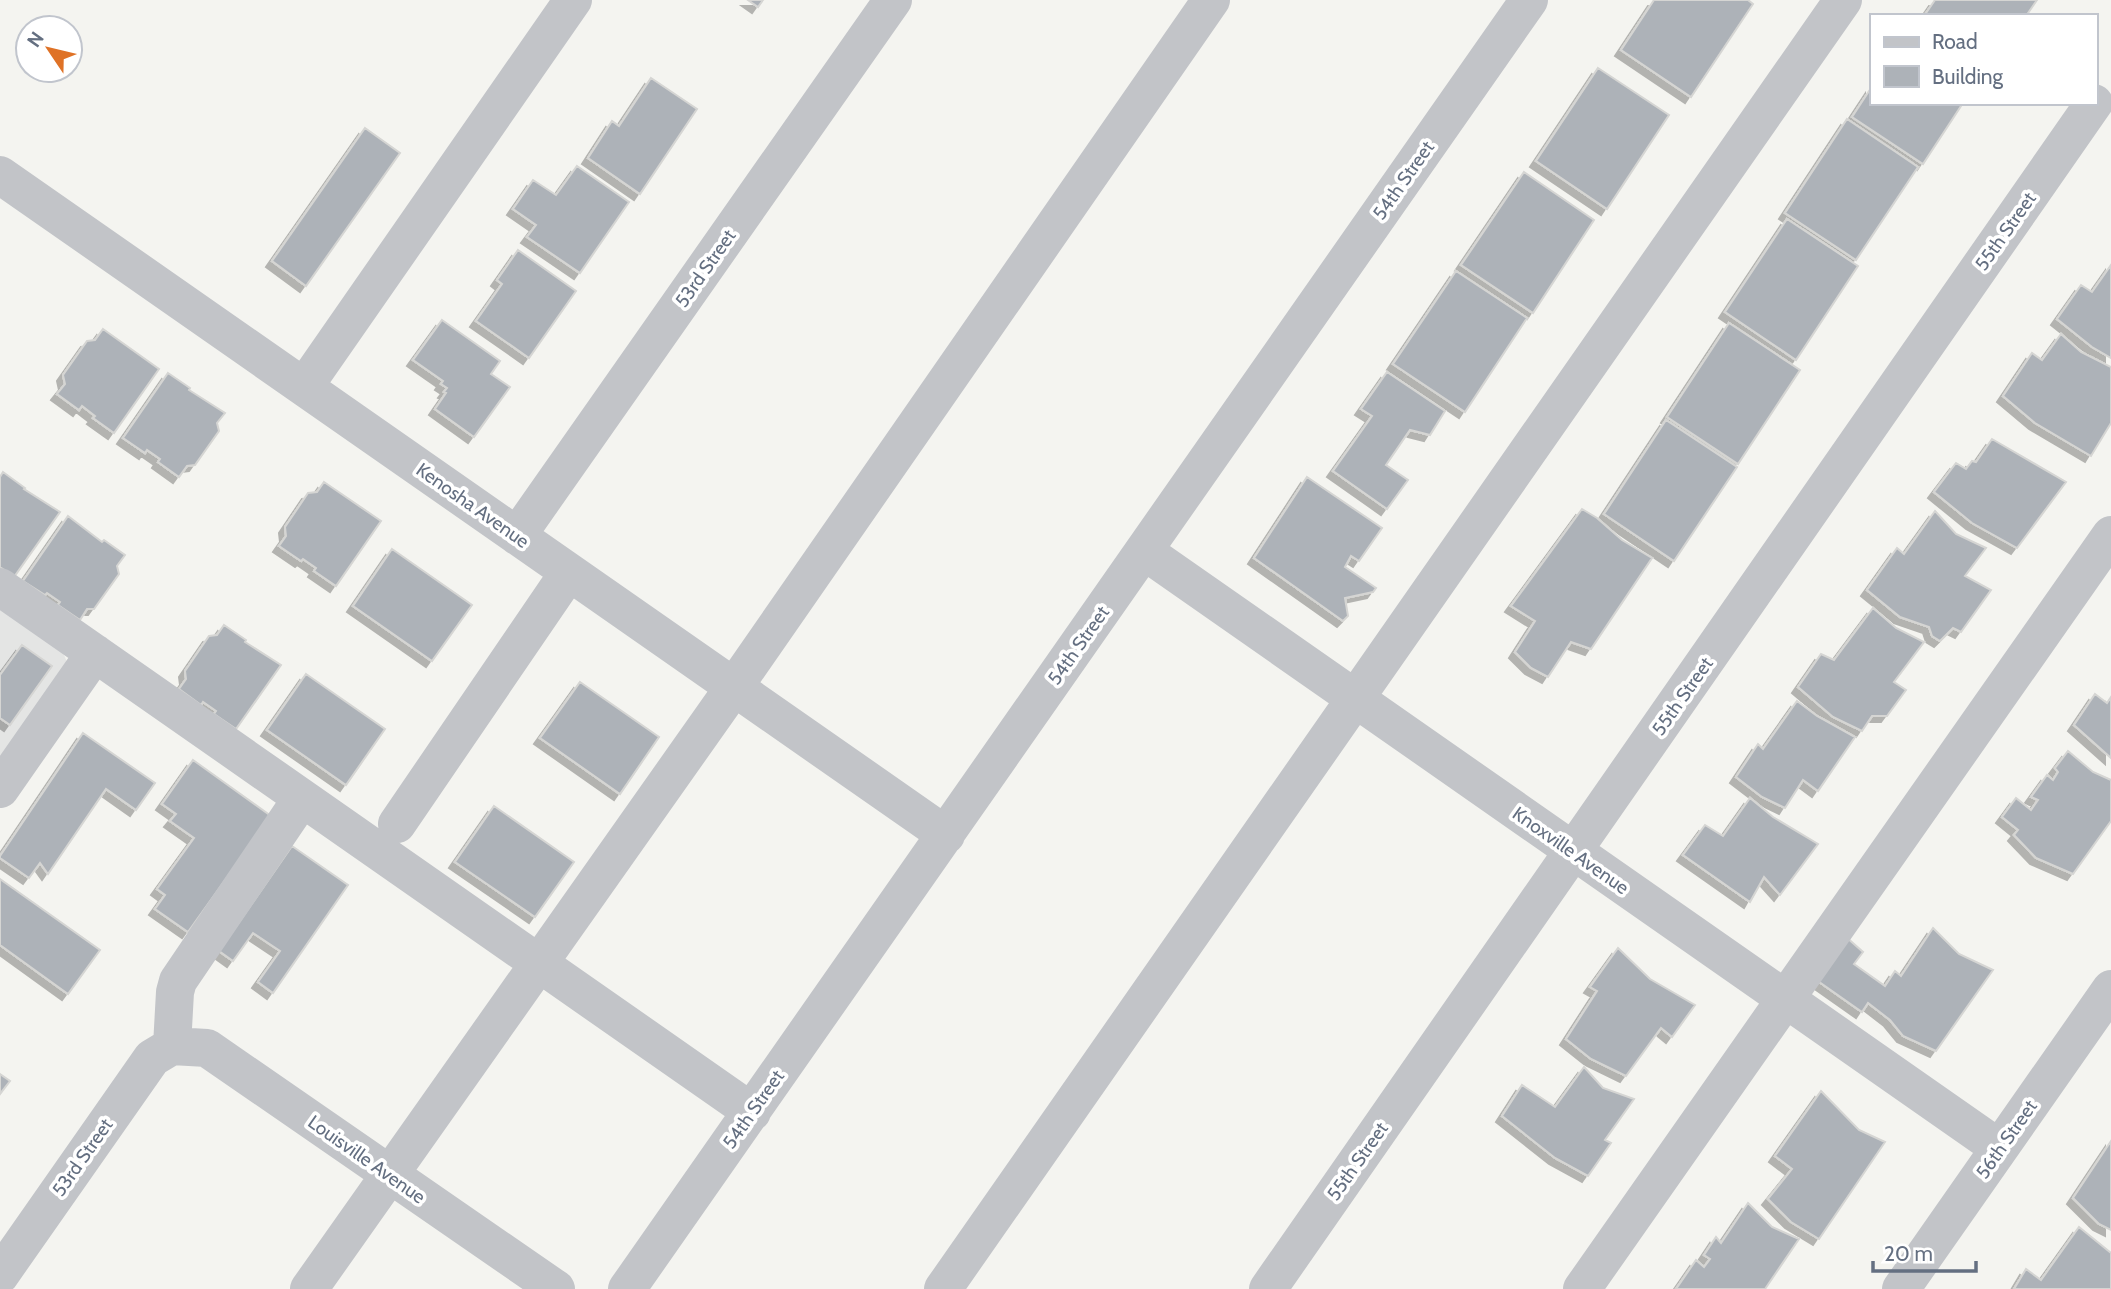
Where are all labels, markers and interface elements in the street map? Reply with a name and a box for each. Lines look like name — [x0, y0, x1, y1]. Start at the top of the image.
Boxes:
north arrow — [14, 14, 84, 84]
legend — [1870, 14, 2097, 105]
text: N — [22, 27, 49, 52]
text: Road — [1932, 29, 1978, 54]
text: Building — [1932, 64, 2004, 89]
street label: 54th Street — [1368, 136, 1439, 224]
street label: 55th Street — [1970, 187, 2041, 275]
street label: 53rd Street — [670, 224, 741, 312]
street label: Kenosha Avenue — [412, 458, 534, 553]
street label: 54th Street — [1043, 601, 1114, 689]
street label: 55th Street — [1647, 652, 1718, 740]
street label: Knoxville Avenue — [1508, 802, 1634, 899]
street label: 54th Street — [718, 1065, 789, 1153]
street label: 56th Street — [1971, 1095, 2042, 1183]
street label: Louisville Avenue — [304, 1110, 430, 1209]
street label: 53rd Street — [47, 1113, 118, 1201]
street label: 55th Street — [1322, 1117, 1393, 1205]
scale bar — [1873, 1230, 1976, 1274]
text: 20 m — [1884, 1241, 1933, 1266]

